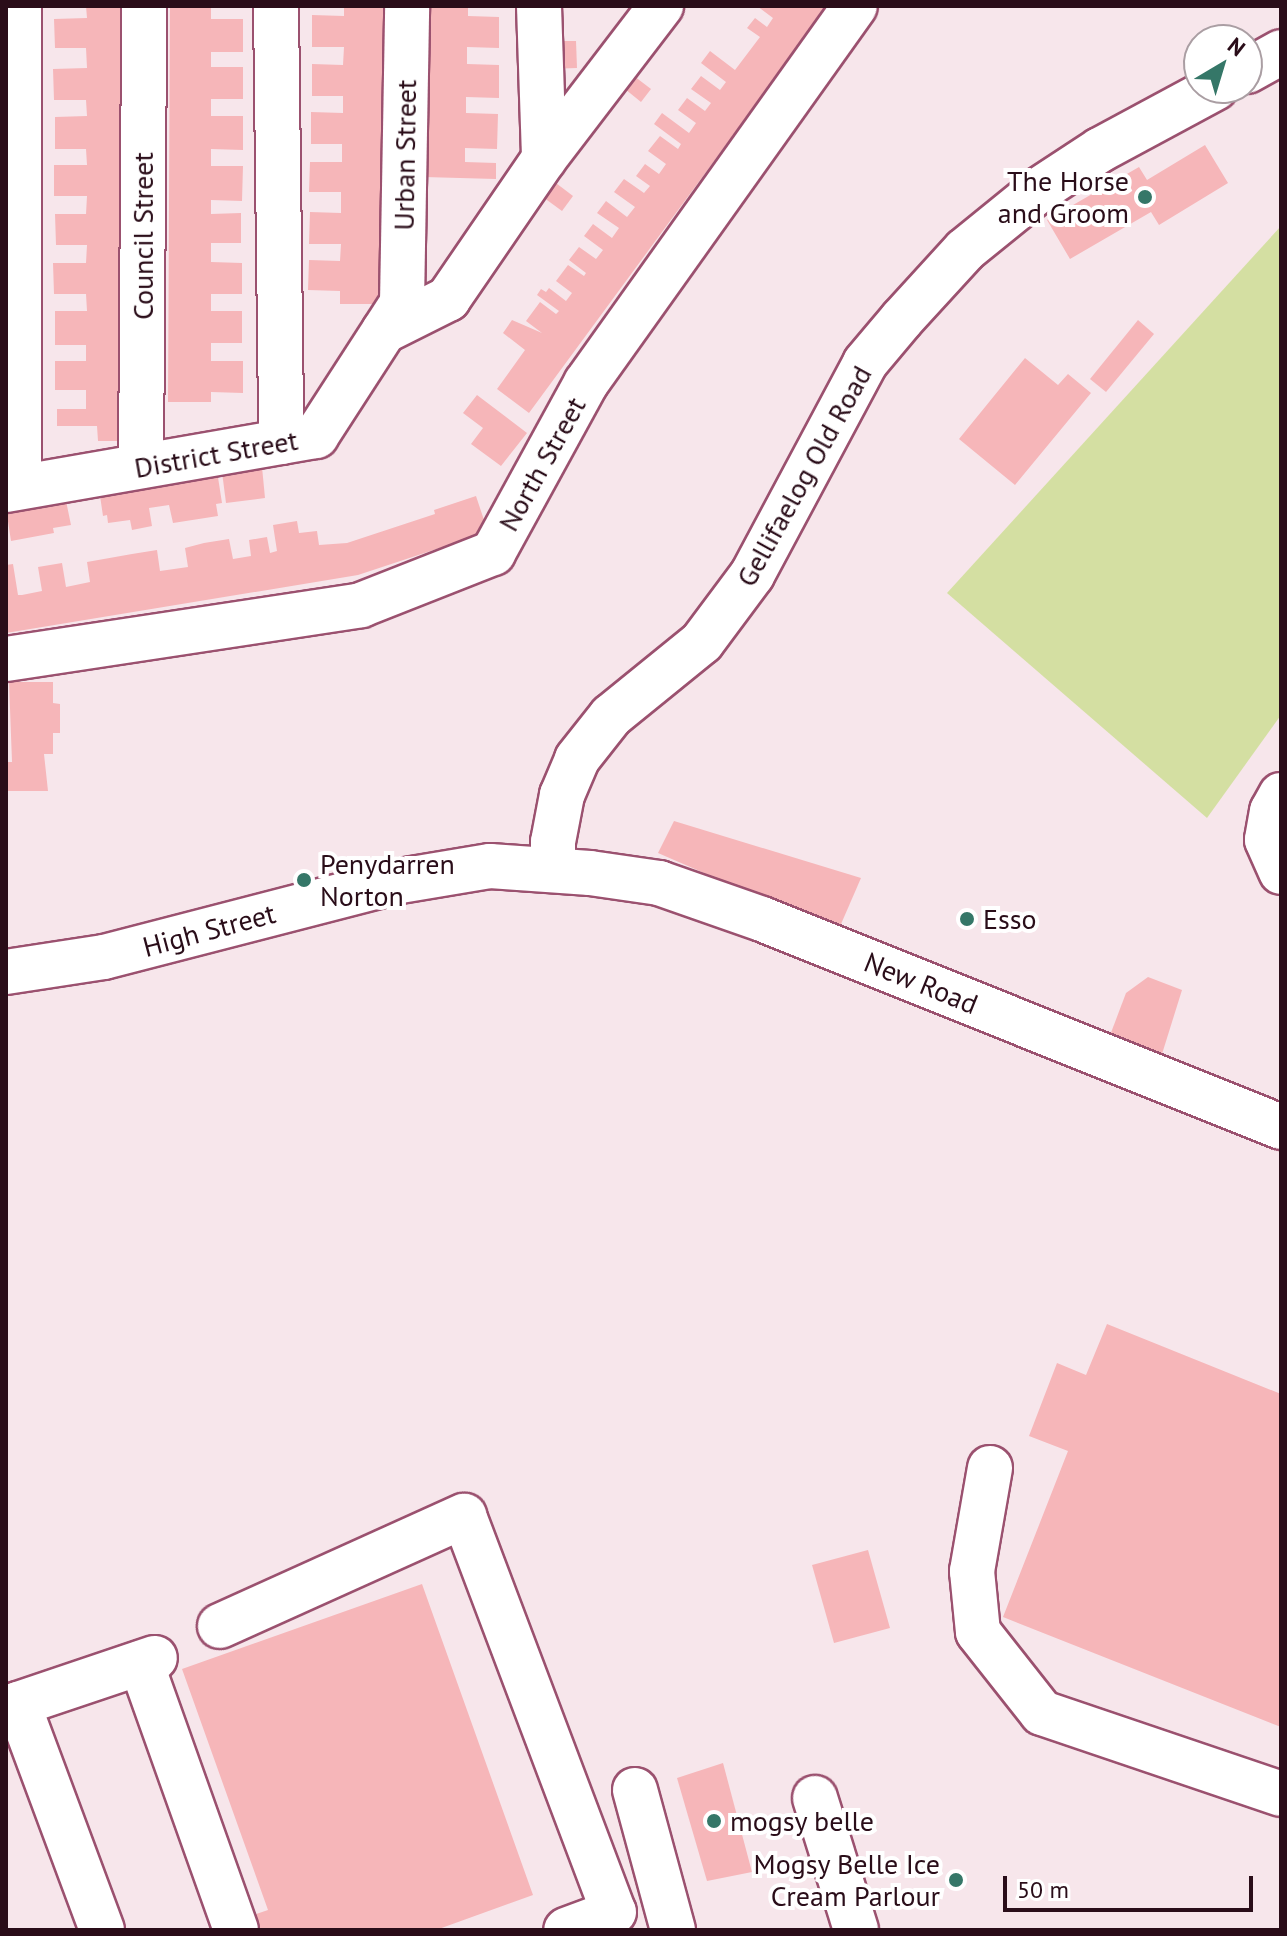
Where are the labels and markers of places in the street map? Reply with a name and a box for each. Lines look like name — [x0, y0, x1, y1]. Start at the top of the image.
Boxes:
place label: The Horse and Groom — [998, 164, 1129, 230]
marker: The Horse and Groom — [1136, 188, 1154, 206]
place label: Penydarren Norton — [320, 847, 455, 913]
marker: Penydarren Norton — [295, 871, 313, 889]
place label: Esso — [983, 902, 1037, 936]
marker: Esso — [958, 910, 976, 928]
place label: mogsy belle — [730, 1804, 875, 1838]
marker: mogsy belle — [705, 1812, 723, 1830]
place label: Mogsy Belle Ice Cream Parlour — [753, 1847, 940, 1913]
marker: Mogsy Belle Ice Cream Parlour — [947, 1871, 965, 1889]

